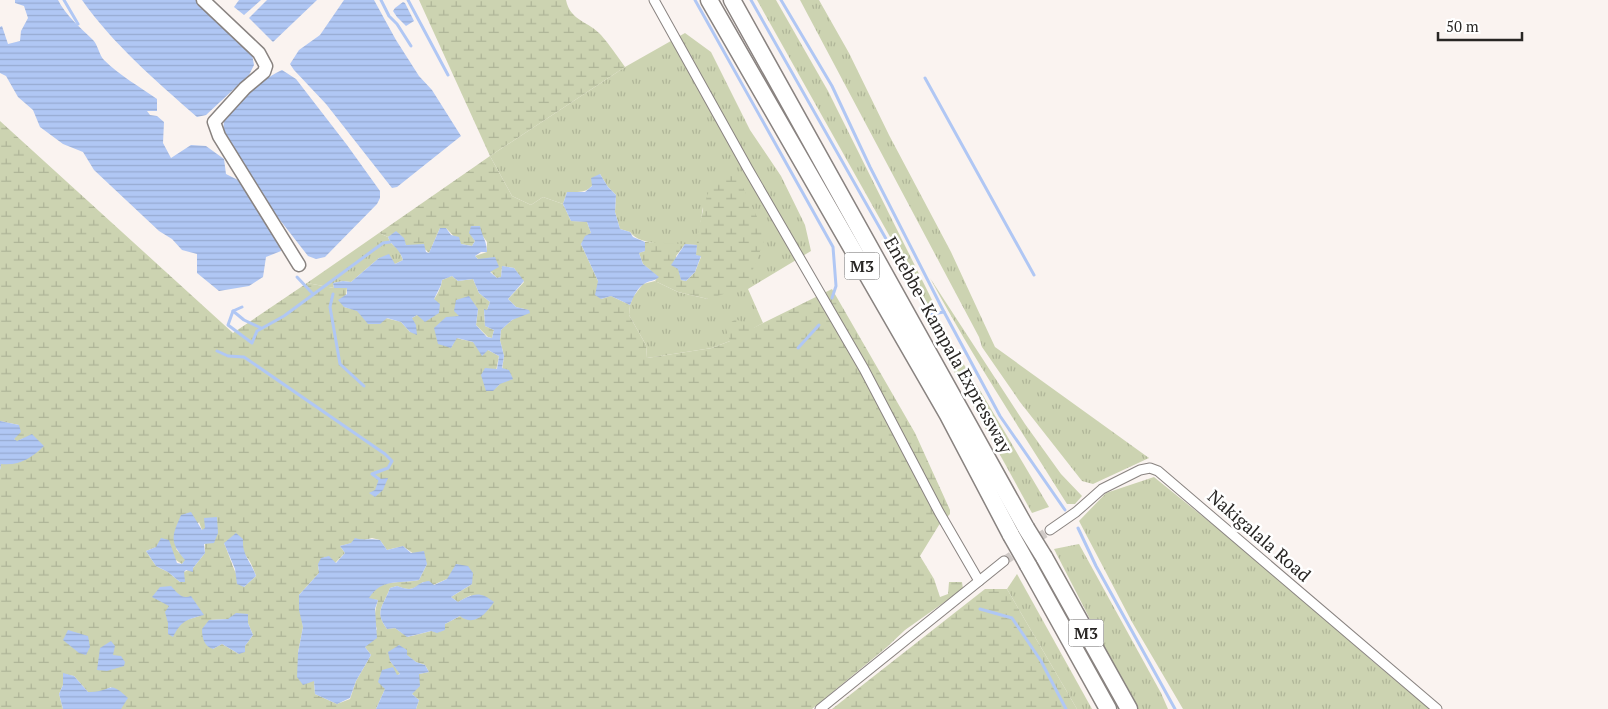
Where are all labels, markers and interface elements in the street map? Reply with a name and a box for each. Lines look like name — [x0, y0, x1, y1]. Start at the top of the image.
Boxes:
scale bar — [1438, 10, 1522, 42]
text: 50 m — [1446, 16, 1479, 36]
street label: Entebbe–Kampala Expressway — [879, 232, 1019, 458]
road number: M3 — [844, 252, 880, 280]
street label: Nakigalala Road — [1203, 484, 1316, 587]
road number: M3 — [1068, 620, 1104, 646]

